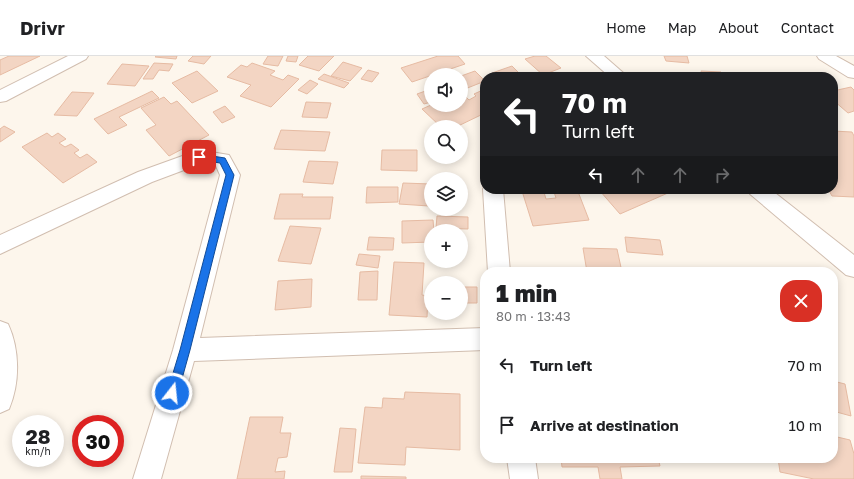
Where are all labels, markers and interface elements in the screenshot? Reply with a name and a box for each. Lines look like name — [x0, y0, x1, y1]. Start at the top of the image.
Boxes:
text: Drivr — [20, 16, 65, 39]
text: Home — [606, 19, 646, 36]
text: Map — [668, 19, 696, 36]
text: About — [718, 19, 759, 36]
text: Contact — [781, 19, 834, 36]
map controls — [424, 68, 468, 320]
button: sound — [424, 68, 468, 112]
text: 70 m — [562, 86, 627, 119]
icon: left — [496, 88, 548, 140]
button: search — [424, 120, 468, 164]
text: Turn left — [562, 120, 635, 142]
pin — [182, 140, 216, 174]
icon: arrive — [188, 146, 210, 168]
icon: left — [585, 164, 607, 186]
icon: ahead — [627, 164, 649, 186]
icon: ahead — [669, 164, 691, 186]
icon: right — [711, 164, 733, 186]
button: layers — [424, 172, 468, 216]
button: + — [424, 224, 468, 268]
button: − — [424, 276, 468, 320]
text: 1 min — [496, 278, 557, 307]
button: close — [780, 280, 822, 322]
text: 80 m · 13:43 — [496, 308, 571, 324]
icon: left — [496, 354, 518, 376]
text: Turn left — [530, 356, 592, 374]
text: 70 m — [788, 356, 822, 374]
position arrow — [151, 372, 193, 414]
icon: arrive — [496, 414, 518, 436]
speed limit sign: 30 — [72, 415, 124, 467]
text: Arrive at destination — [530, 416, 679, 434]
text: 10 m — [788, 416, 822, 434]
text: 28 — [25, 424, 50, 448]
text: km/h — [25, 445, 51, 457]

